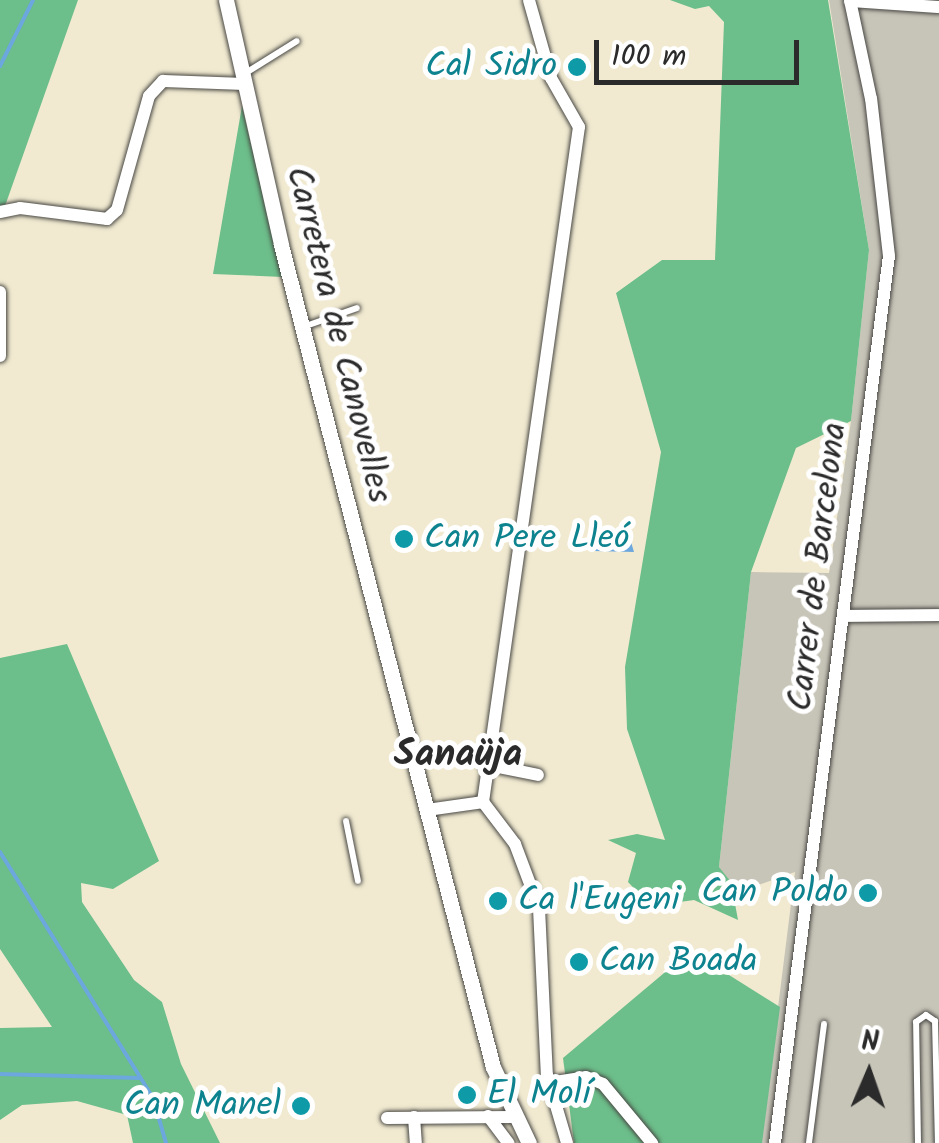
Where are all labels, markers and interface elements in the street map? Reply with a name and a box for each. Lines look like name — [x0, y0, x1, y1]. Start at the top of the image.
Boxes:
scale bar — [599, 20, 804, 82]
text: 100 m — [611, 33, 686, 81]
place label: Cal Sidro — [425, 46, 557, 88]
marker: Cal Sidro — [566, 56, 588, 78]
street label: Carretera de Canovelles — [275, 162, 399, 508]
street label: Carrer de Barcelona — [780, 420, 858, 714]
place label: Can Pere Lleó — [424, 518, 629, 560]
marker: Can Pere Lleó — [393, 528, 415, 550]
district label: Sanaüja — [394, 733, 522, 779]
place label: Can Poldo — [701, 872, 848, 914]
place label: Ca l'Eugeni — [518, 880, 680, 922]
marker: Can Poldo — [857, 882, 879, 904]
marker: Ca l'Eugeni — [487, 890, 509, 912]
place label: Can Boada — [599, 941, 758, 983]
marker: Can Boada — [568, 951, 590, 973]
text: N — [860, 1020, 880, 1065]
north arrow — [819, 1023, 919, 1123]
place label: El Molí — [487, 1074, 590, 1116]
marker: El Molí — [456, 1084, 478, 1106]
place label: Can Manel — [124, 1085, 281, 1127]
marker: Can Manel — [290, 1095, 312, 1117]

